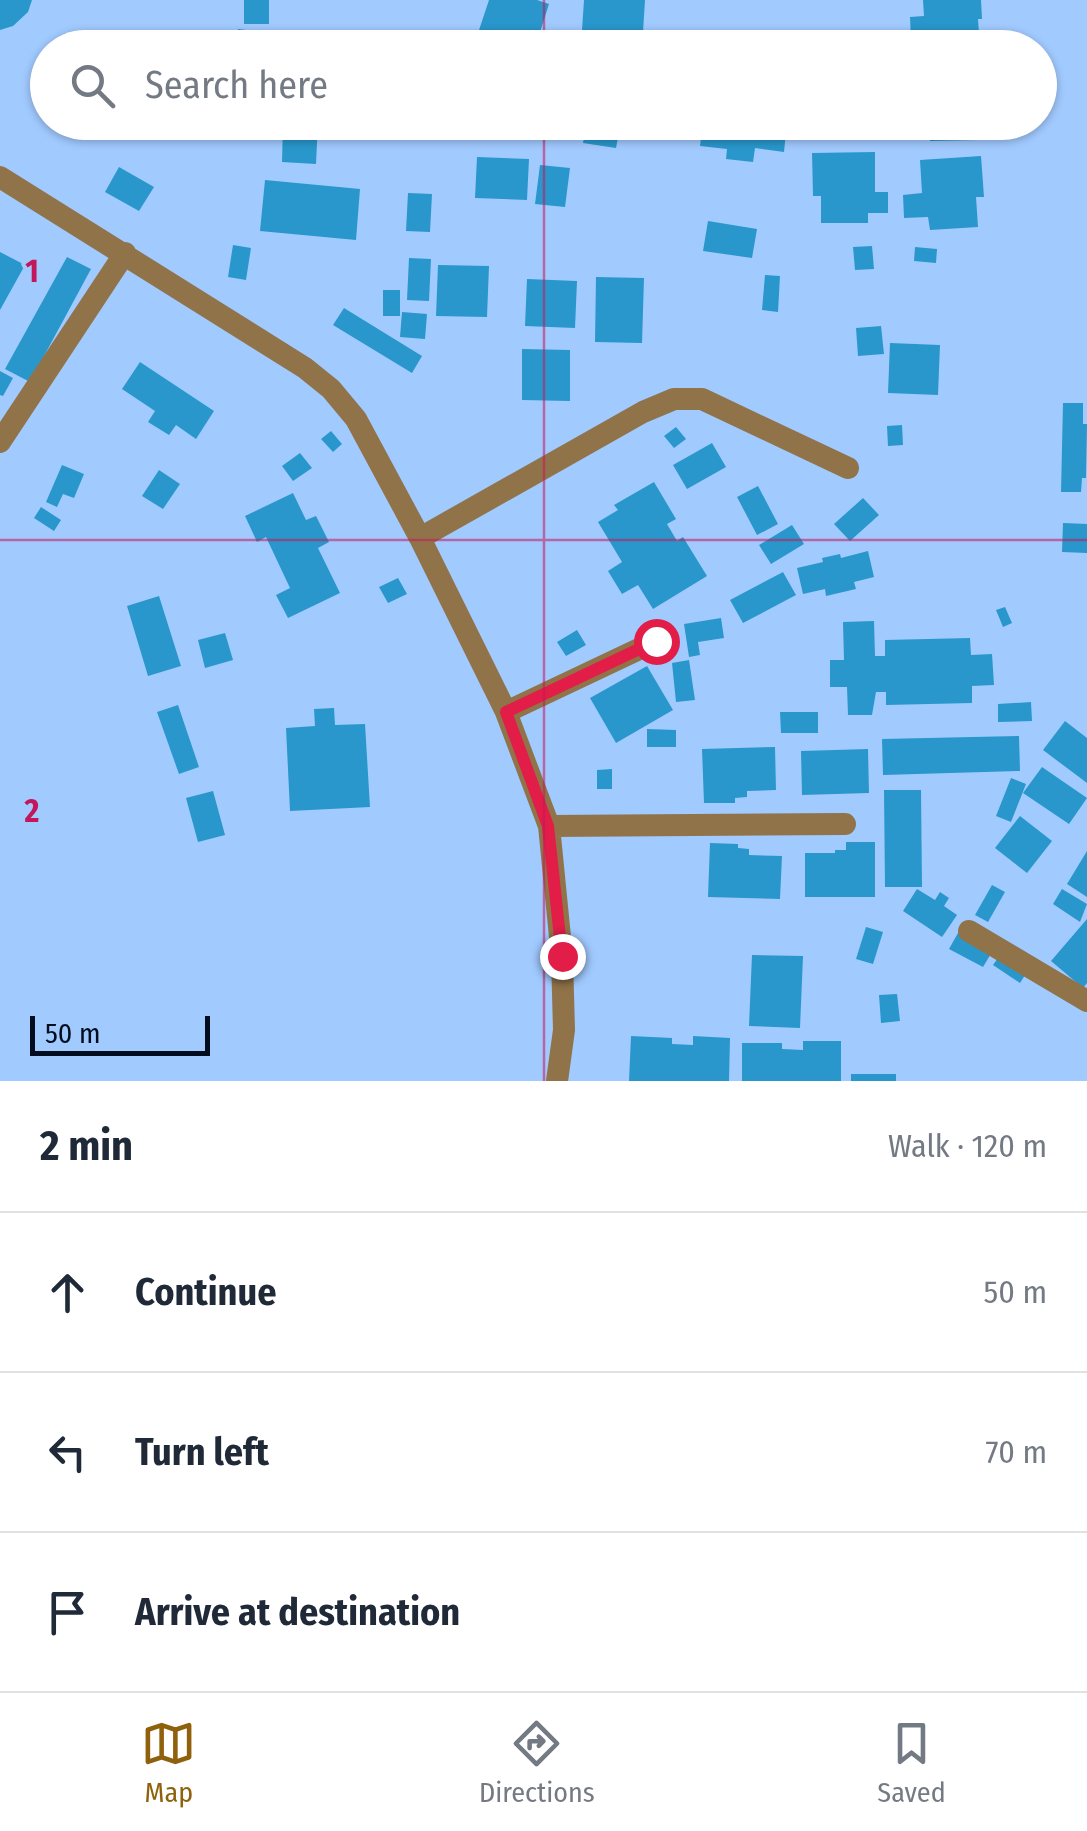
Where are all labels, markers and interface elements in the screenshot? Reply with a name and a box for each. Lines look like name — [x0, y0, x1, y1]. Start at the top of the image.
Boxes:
search box — [30, 30, 1057, 140]
icon: search — [65, 58, 120, 113]
text: Search here — [145, 62, 328, 108]
text: 1 — [25, 252, 39, 290]
route start — [634, 619, 680, 665]
text: 2 — [24, 792, 40, 830]
route end — [540, 934, 586, 980]
scale bar — [30, 1011, 210, 1056]
text: 50 m — [45, 1017, 101, 1050]
text: 2 min — [40, 1121, 133, 1171]
text: Walk · 120 m — [888, 1127, 1047, 1165]
icon: ahead — [40, 1265, 95, 1320]
text: Continue — [135, 1269, 276, 1315]
text: 50 m — [984, 1273, 1047, 1311]
icon: left — [40, 1425, 95, 1480]
text: Turn left — [135, 1429, 269, 1475]
text: 70 m — [986, 1433, 1047, 1471]
icon: arrive — [40, 1585, 95, 1640]
text: Arrive at destination — [135, 1589, 460, 1635]
tab: Map — [141, 1716, 196, 1809]
tab: Directions — [479, 1716, 595, 1809]
tab: Saved — [877, 1716, 946, 1809]

